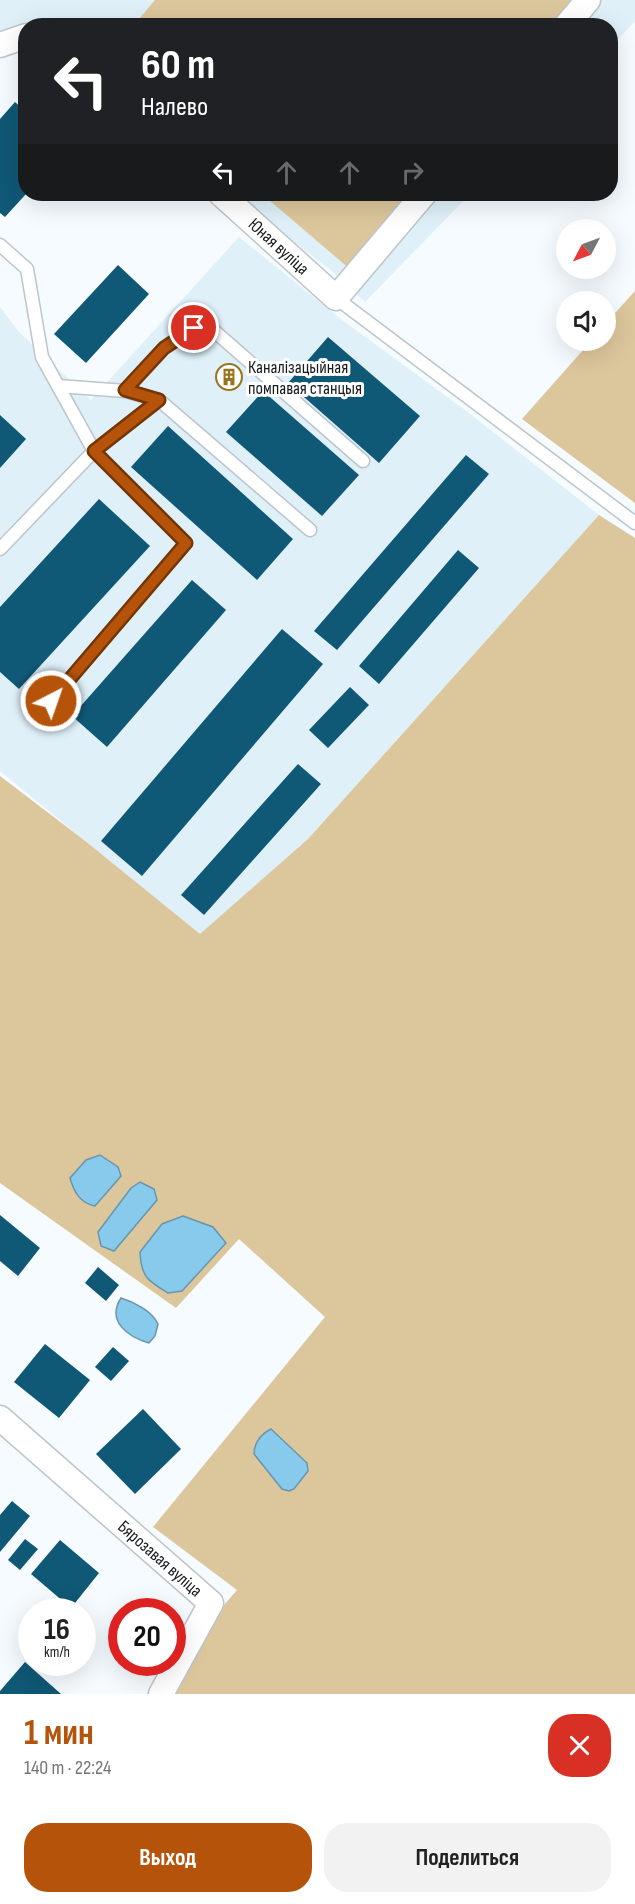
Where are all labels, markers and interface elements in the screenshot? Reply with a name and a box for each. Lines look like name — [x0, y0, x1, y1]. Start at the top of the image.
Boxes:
text: 60 m — [141, 40, 215, 91]
icon: left — [42, 42, 120, 120]
text: Налево — [141, 91, 208, 123]
icon: left — [207, 156, 240, 189]
icon: ahead — [270, 156, 303, 189]
icon: ahead — [333, 156, 366, 189]
icon: right — [396, 156, 429, 189]
street label: Юная вуліца — [244, 214, 314, 279]
north arrow — [556, 219, 616, 279]
map controls — [556, 219, 616, 351]
button: sound — [556, 291, 616, 351]
pin — [168, 302, 219, 353]
icon: arrive — [177, 311, 210, 344]
place label: Каналізацыйная помпавая станцыя — [248, 357, 362, 399]
building icon: Каналізацыйная помпавая станцыя — [214, 362, 244, 392]
position arrow — [19, 669, 83, 733]
street label: Бярозавая вуліца — [114, 1516, 207, 1601]
speed limit sign: 20 — [108, 1598, 186, 1676]
text: 16 — [44, 1612, 70, 1648]
text: km/h — [44, 1643, 70, 1662]
text: 1 мин — [24, 1712, 94, 1755]
button: close — [548, 1714, 611, 1777]
text: 140 m · 22:24 — [24, 1756, 111, 1780]
button: Выход — [24, 1823, 312, 1892]
button: Поделиться — [324, 1823, 611, 1892]

